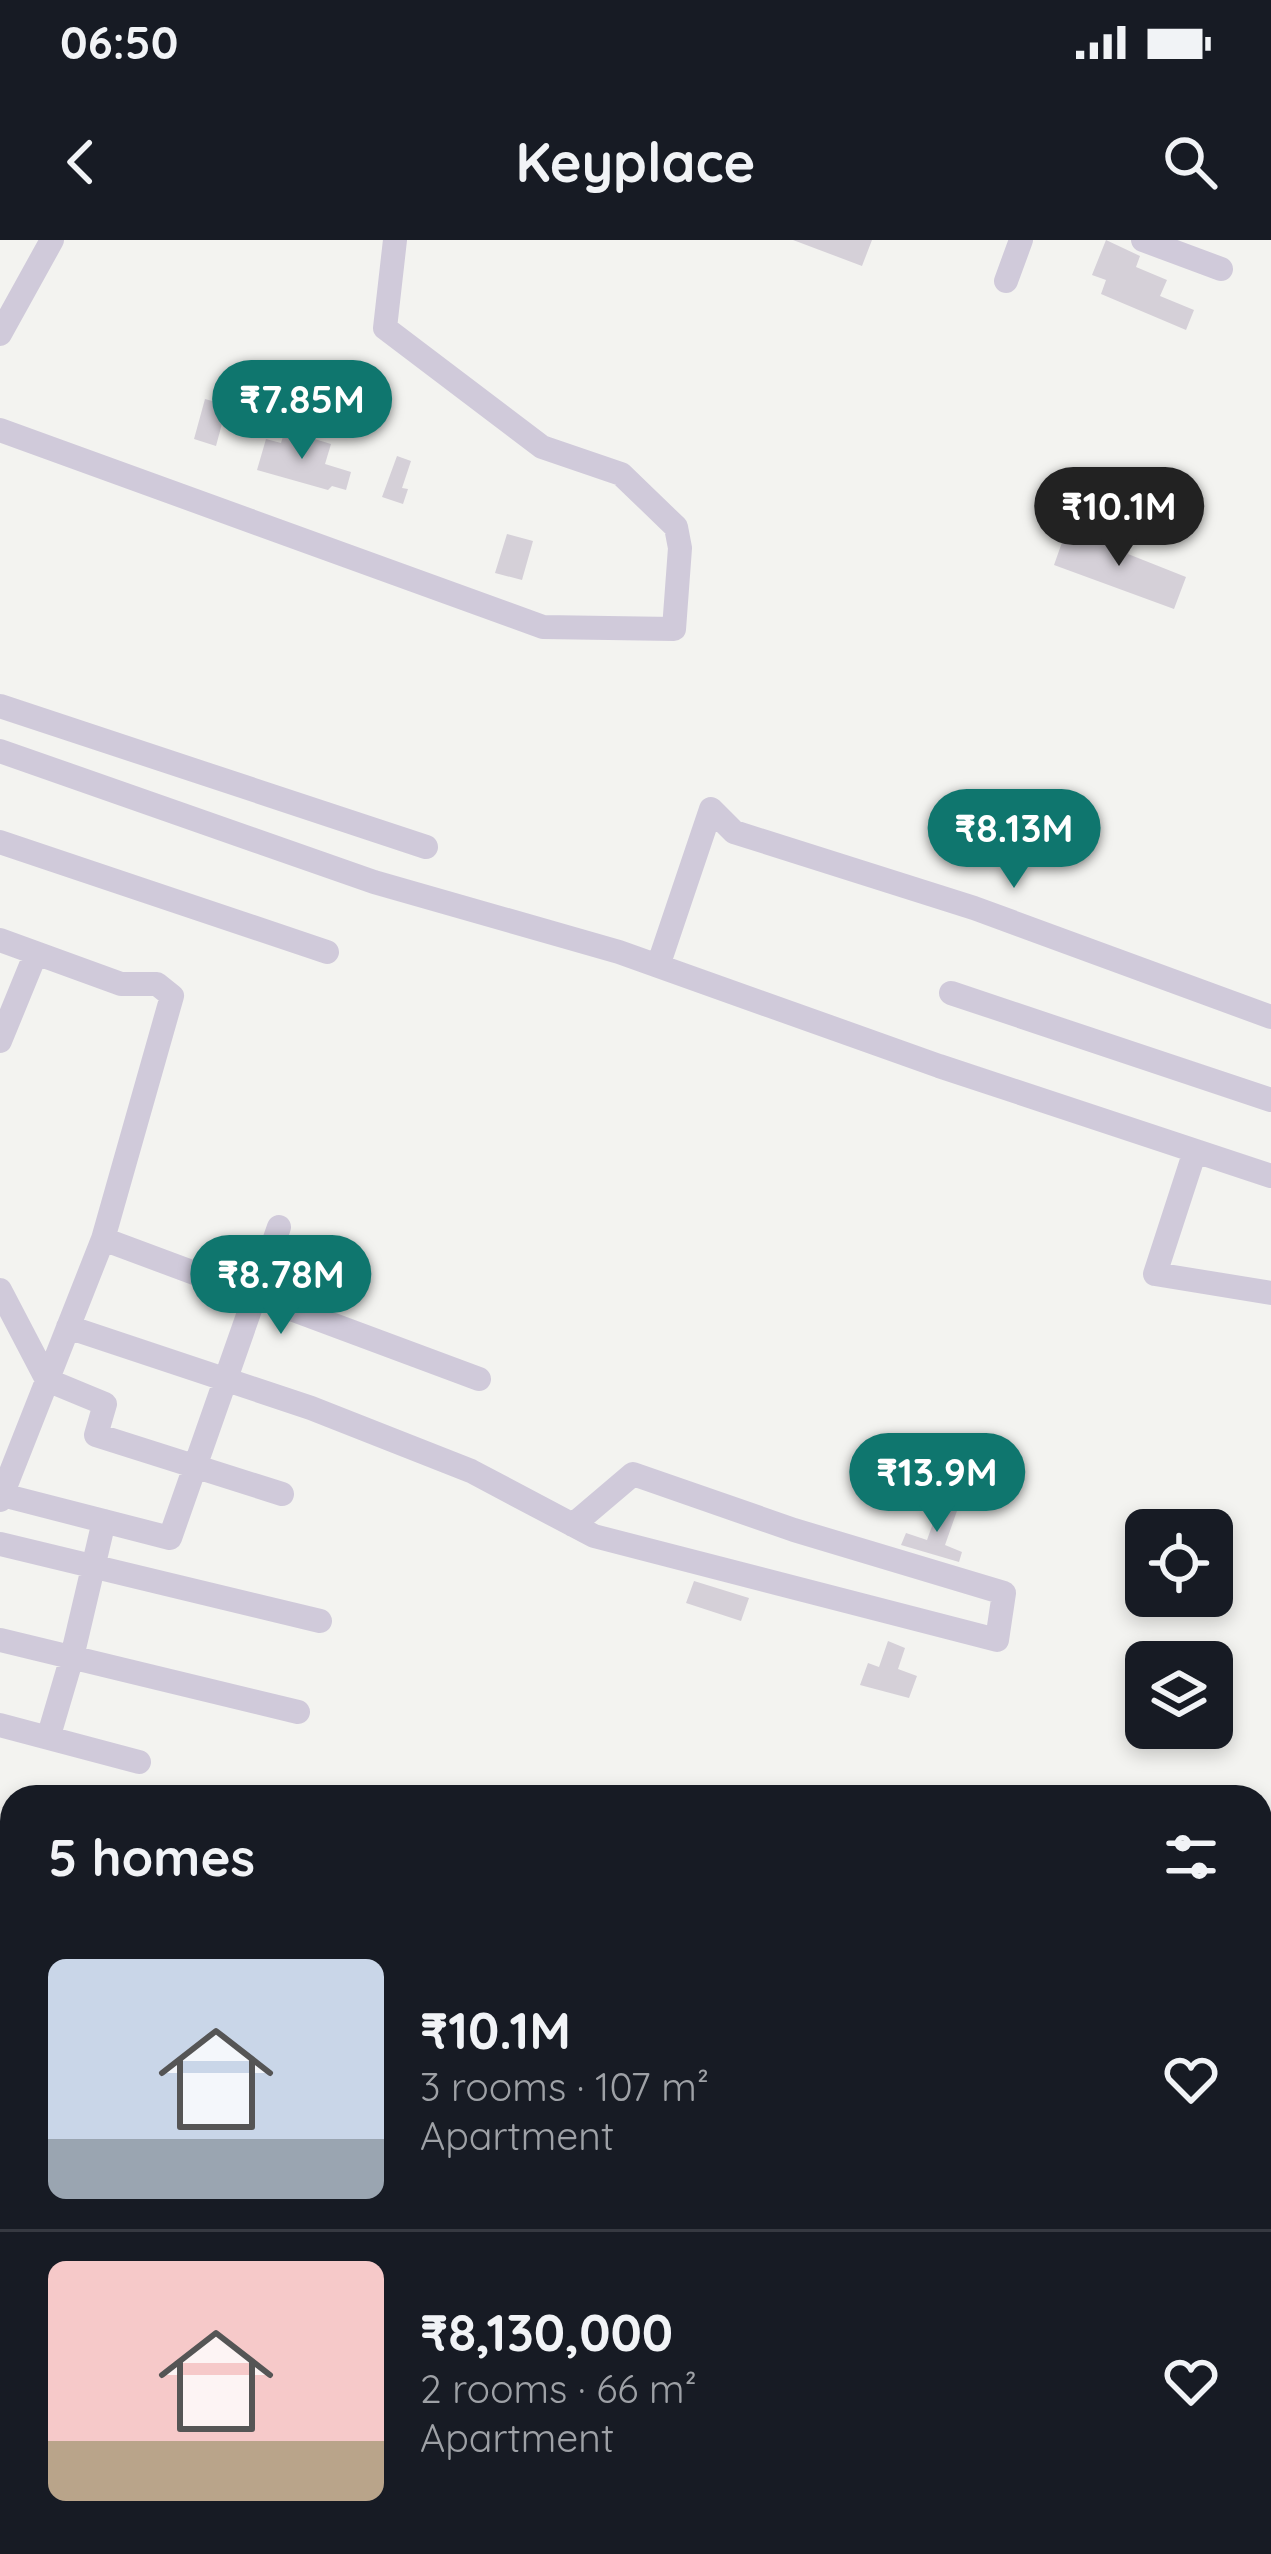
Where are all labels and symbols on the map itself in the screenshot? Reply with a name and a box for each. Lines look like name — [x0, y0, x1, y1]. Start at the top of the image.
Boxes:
pin: ₹7.85M — [204, 360, 400, 462]
pin: ₹10.1M — [1021, 467, 1217, 569]
pin: ₹8.13M — [916, 789, 1112, 891]
pin: ₹8.78M — [183, 1235, 379, 1337]
pin: ₹13.9M — [839, 1433, 1035, 1535]

